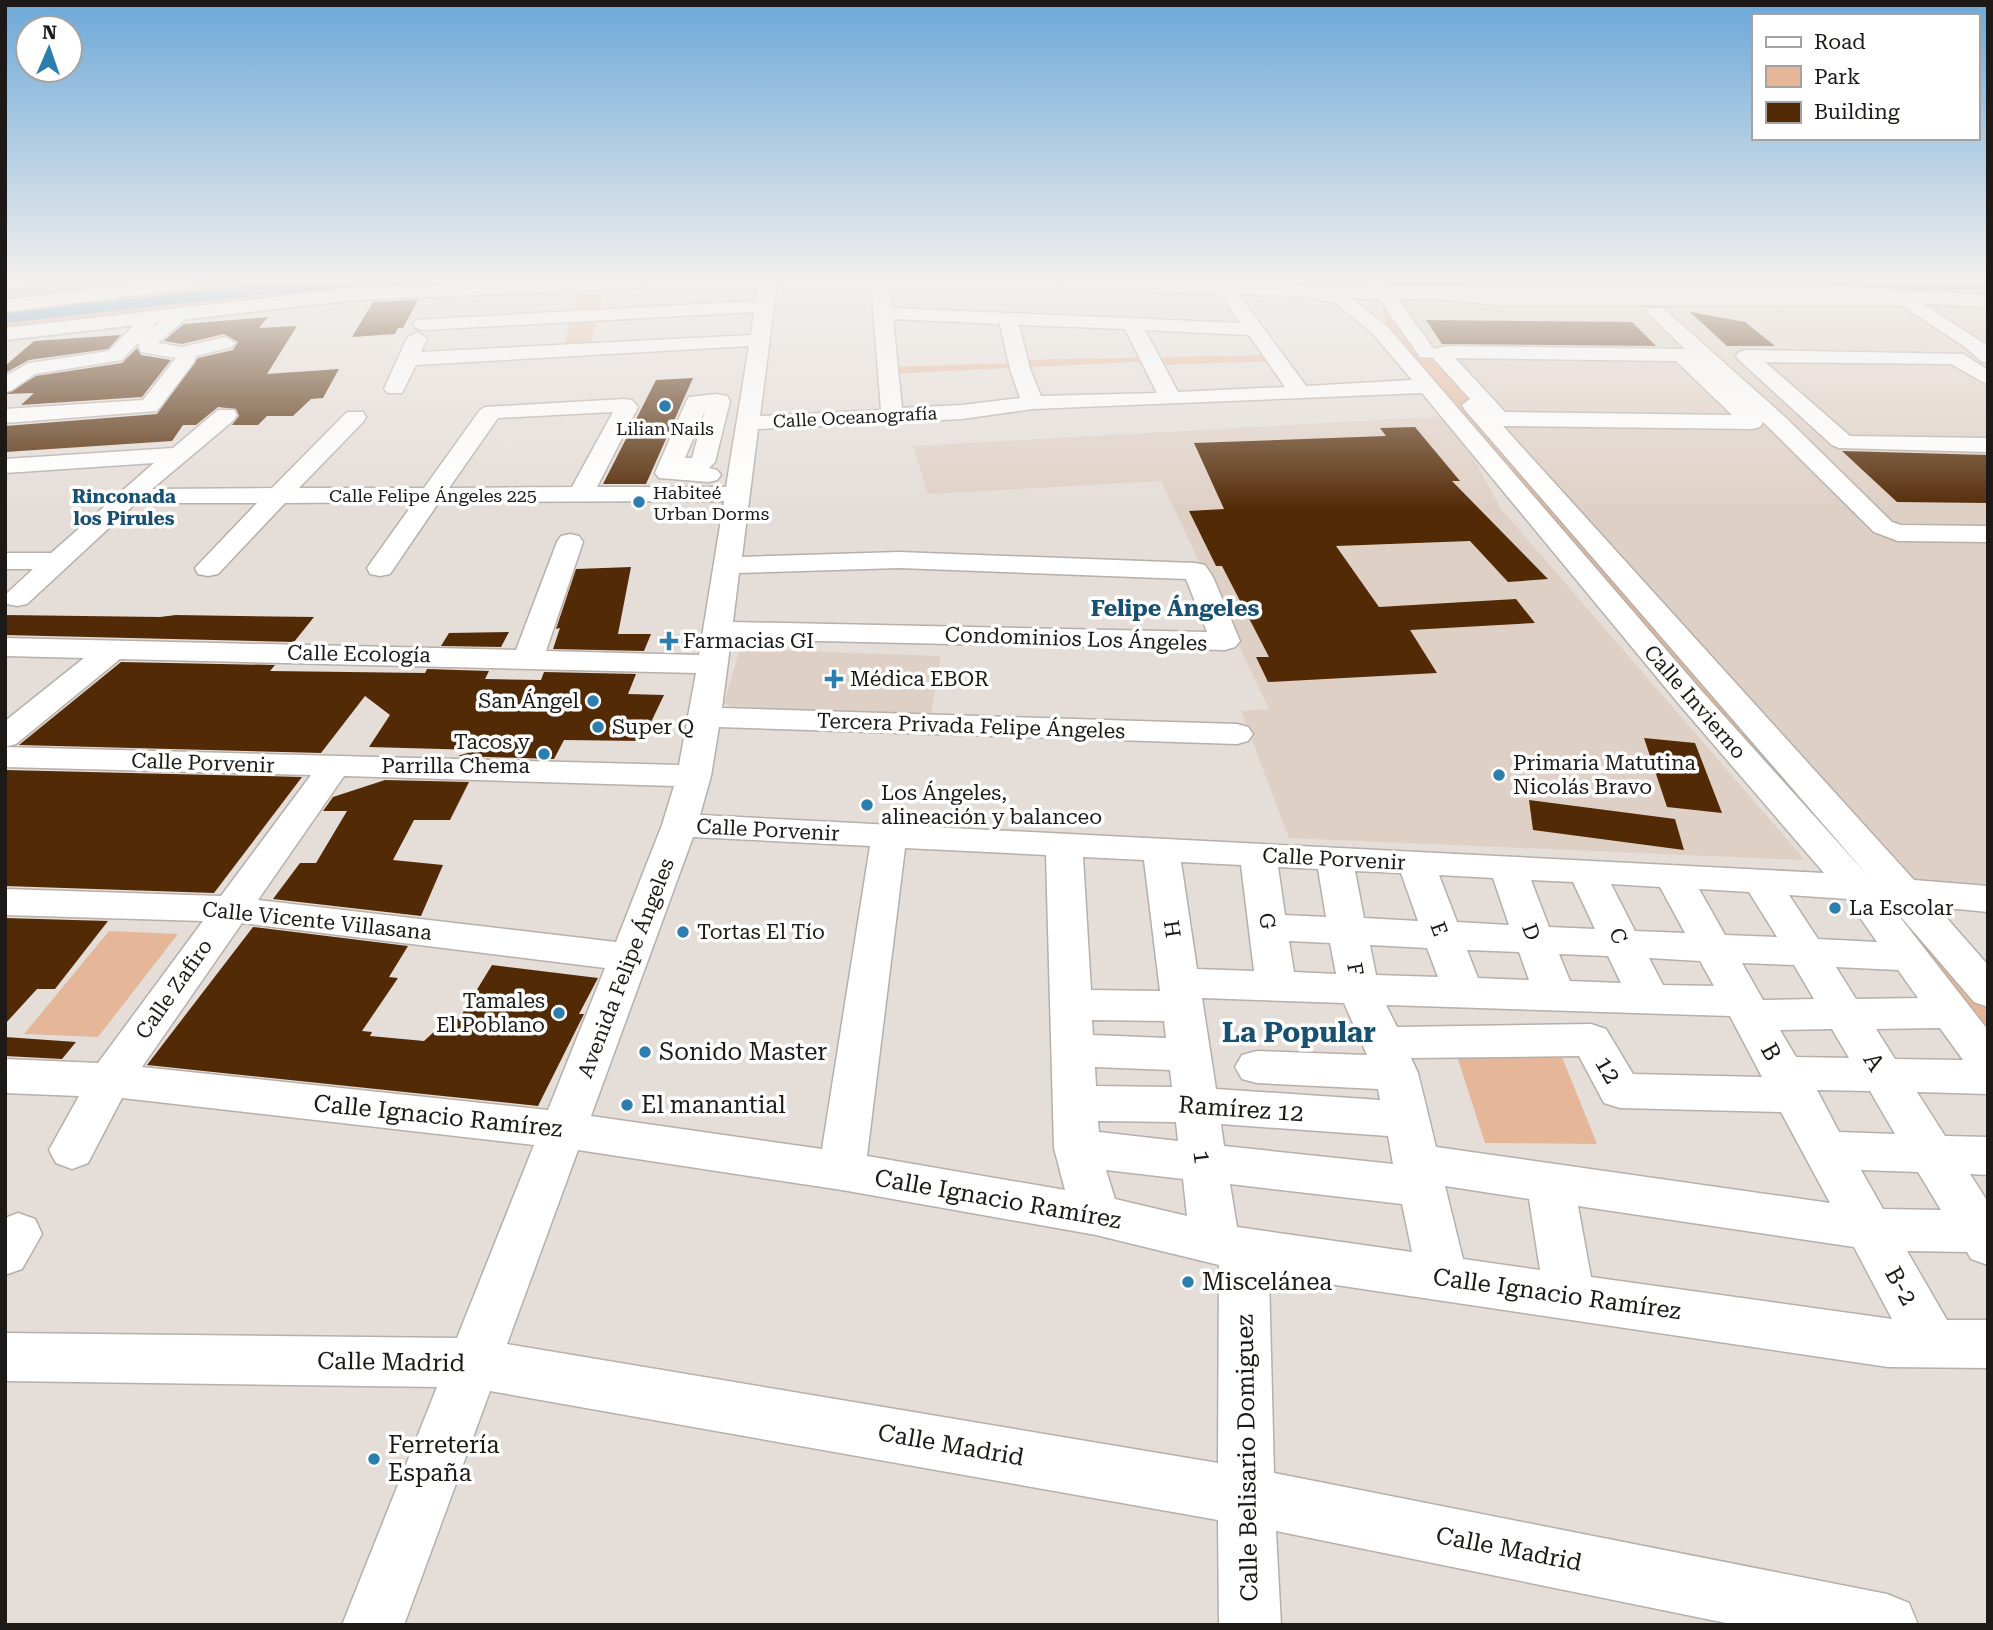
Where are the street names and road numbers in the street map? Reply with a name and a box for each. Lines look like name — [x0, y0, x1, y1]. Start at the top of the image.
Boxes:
street label: Calle Oceanografía — [772, 402, 938, 432]
street label: Calle Felipe Ángeles 225 — [329, 485, 537, 506]
street label: Condominios Los Ángeles — [944, 621, 1208, 656]
street label: Calle Invierno — [1639, 640, 1751, 764]
street label: Calle Ecología — [287, 641, 432, 667]
street label: Tercera Privada Felipe Ángeles — [816, 708, 1126, 743]
street label: Calle Porvenir — [131, 749, 275, 778]
street label: Calle Porvenir — [696, 814, 841, 846]
street label: Calle Porvenir — [1262, 843, 1407, 875]
street label: Avenida Felipe Ángeles — [572, 854, 679, 1081]
street label: Calle Vicente Villasana — [201, 897, 434, 945]
street label: G — [1254, 911, 1280, 931]
street label: H — [1159, 919, 1185, 939]
street label: E — [1425, 919, 1453, 939]
street label: D — [1517, 920, 1545, 944]
street label: C — [1604, 924, 1632, 948]
street label: Calle Zafiro — [131, 934, 217, 1044]
street label: F — [1342, 961, 1368, 977]
street label: B — [1755, 1038, 1787, 1066]
street label: A — [1858, 1047, 1890, 1077]
street label: 12 — [1589, 1051, 1627, 1089]
street label: Calle Ignacio Ramírez — [312, 1089, 564, 1143]
street label: Ramírez 12 — [1177, 1091, 1305, 1127]
street label: 1 — [1187, 1149, 1217, 1165]
street label: Calle Ignacio Ramírez — [872, 1164, 1124, 1234]
street label: B-2 — [1879, 1262, 1923, 1310]
street label: Calle Ignacio Ramírez — [1431, 1263, 1683, 1325]
street label: Calle Belisario Domiguez — [1230, 1314, 1264, 1602]
street label: Calle Madrid — [317, 1347, 465, 1377]
street label: Calle Madrid — [876, 1418, 1026, 1472]
street label: Calle Madrid — [1434, 1521, 1584, 1577]

